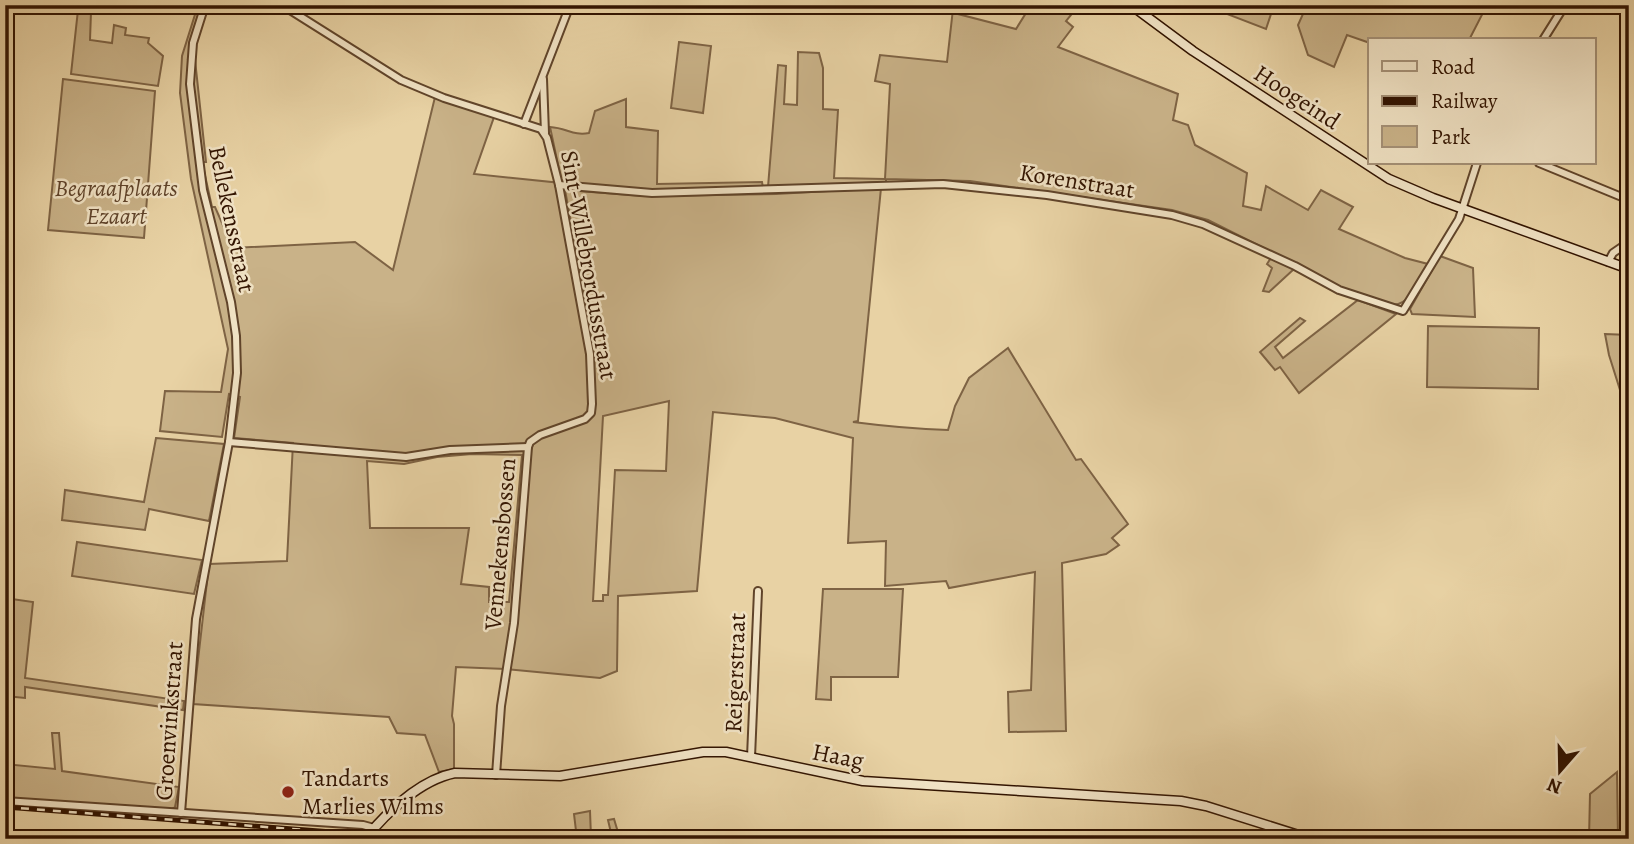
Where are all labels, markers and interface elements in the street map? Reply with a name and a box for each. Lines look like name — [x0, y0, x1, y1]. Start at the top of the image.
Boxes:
legend — [1368, 38, 1596, 164]
text: Road — [1431, 53, 1475, 81]
street label: Hoogeind — [1248, 57, 1347, 137]
text: Railway — [1431, 87, 1498, 115]
text: Park — [1431, 123, 1471, 151]
street label: Bellekensstraat — [201, 143, 263, 295]
street label: Sint-Willebrordusstraat — [553, 148, 625, 382]
street label: Korenstraat — [1017, 156, 1137, 206]
park label: Begraafplaats Ezaart — [54, 172, 178, 232]
street label: Vennekensbossen — [476, 456, 523, 633]
street label: Reigerstraat — [717, 612, 753, 734]
street label: Groenvinkstraat — [147, 640, 191, 802]
street label: Haag — [809, 735, 867, 777]
north arrow — [1526, 736, 1596, 806]
place label: Tandarts Marlies Wilms — [302, 762, 444, 822]
text: N — [1543, 771, 1565, 801]
marker: Tandarts Marlies Wilms — [280, 784, 296, 800]

